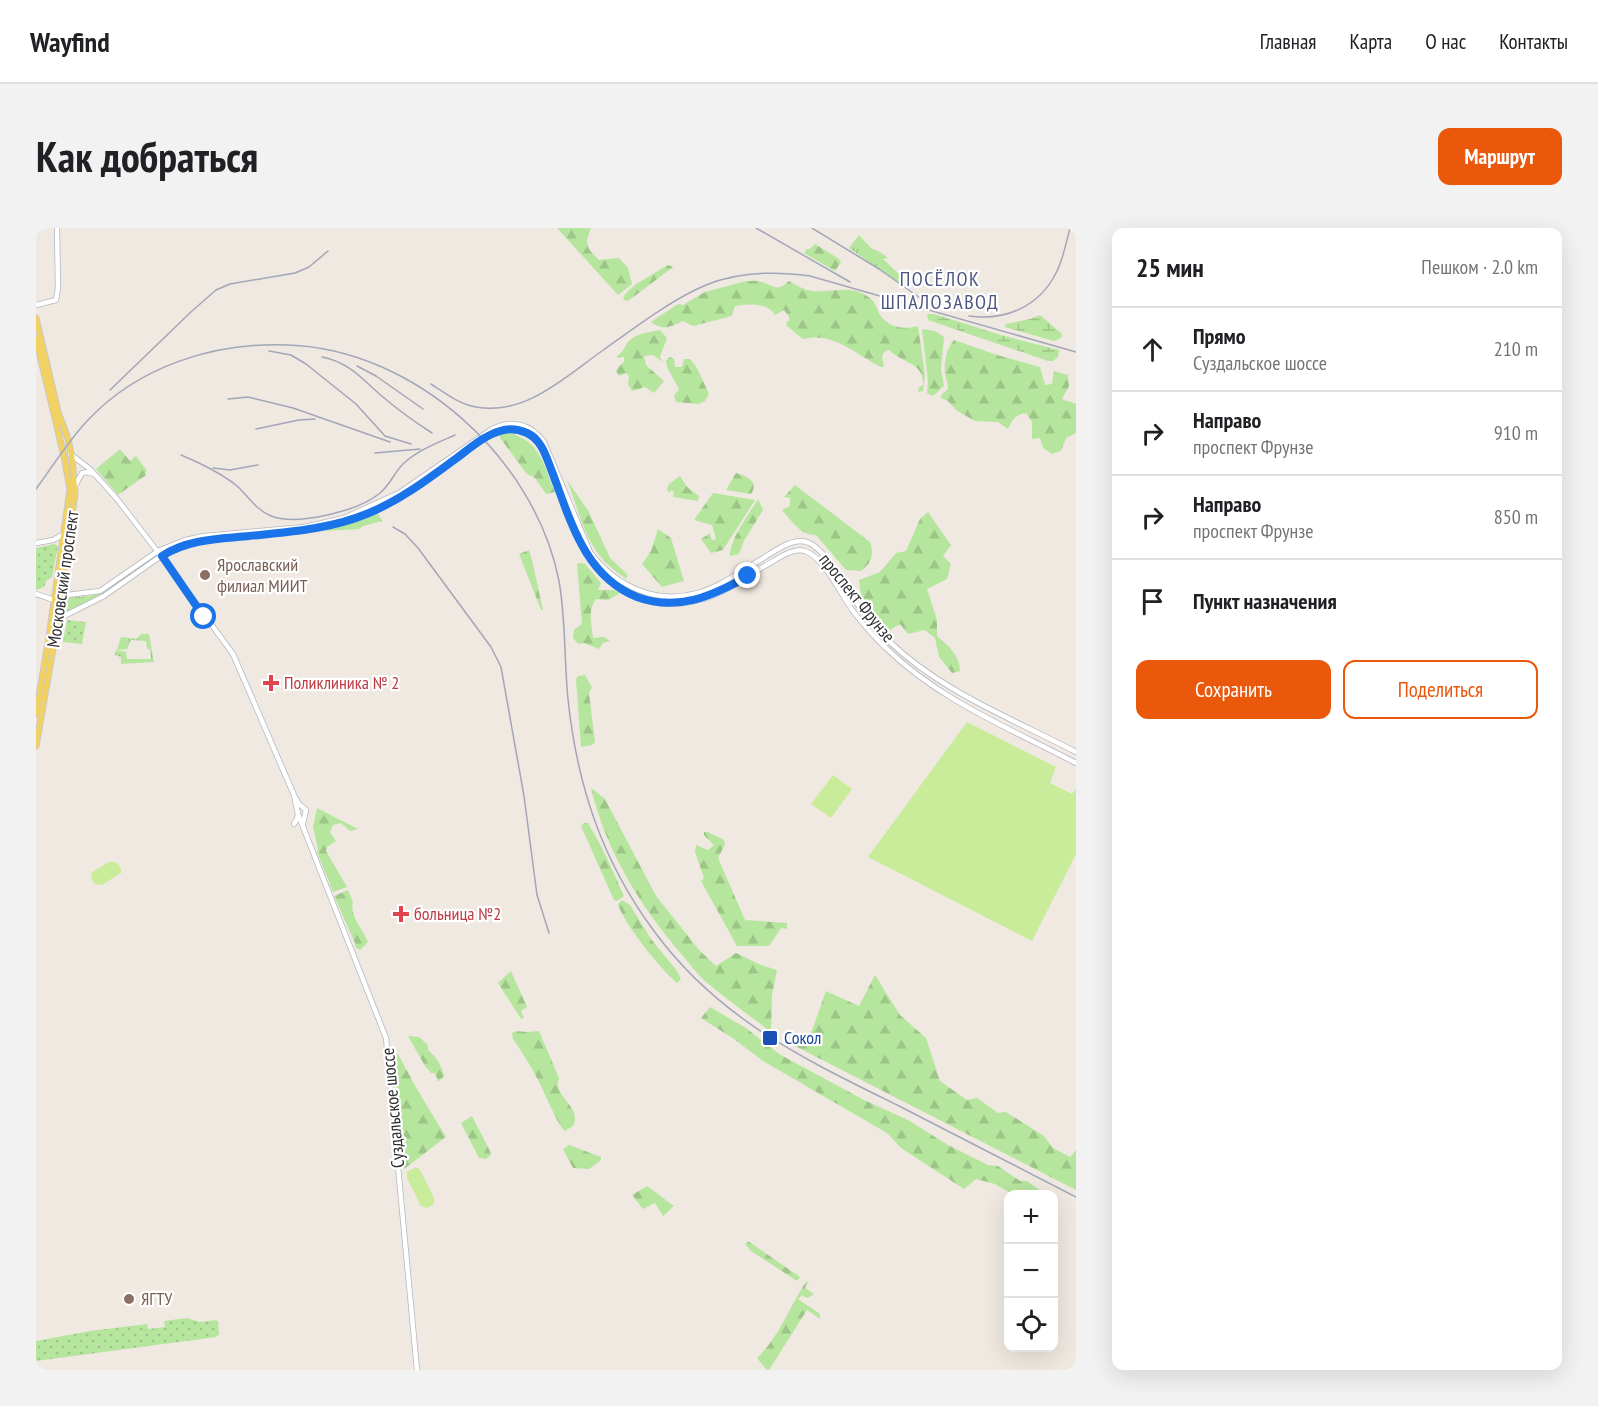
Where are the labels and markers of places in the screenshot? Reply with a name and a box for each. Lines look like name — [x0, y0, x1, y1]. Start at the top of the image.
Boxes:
place label: Ярославский филиал МИИТ — [217, 553, 307, 597]
marker: Ярославский филиал МИИТ — [198, 568, 212, 582]
place label: Поликлиника № 2 — [284, 671, 399, 694]
marker: Поликлиника № 2 — [262, 674, 280, 692]
place label: больница №2 — [414, 902, 501, 925]
marker: больница №2 — [392, 905, 410, 923]
place label: Сокол — [784, 1026, 821, 1049]
marker: Сокол — [761, 1029, 779, 1047]
place label: ЯГТУ — [141, 1287, 173, 1310]
marker: ЯГТУ — [122, 1292, 136, 1306]

